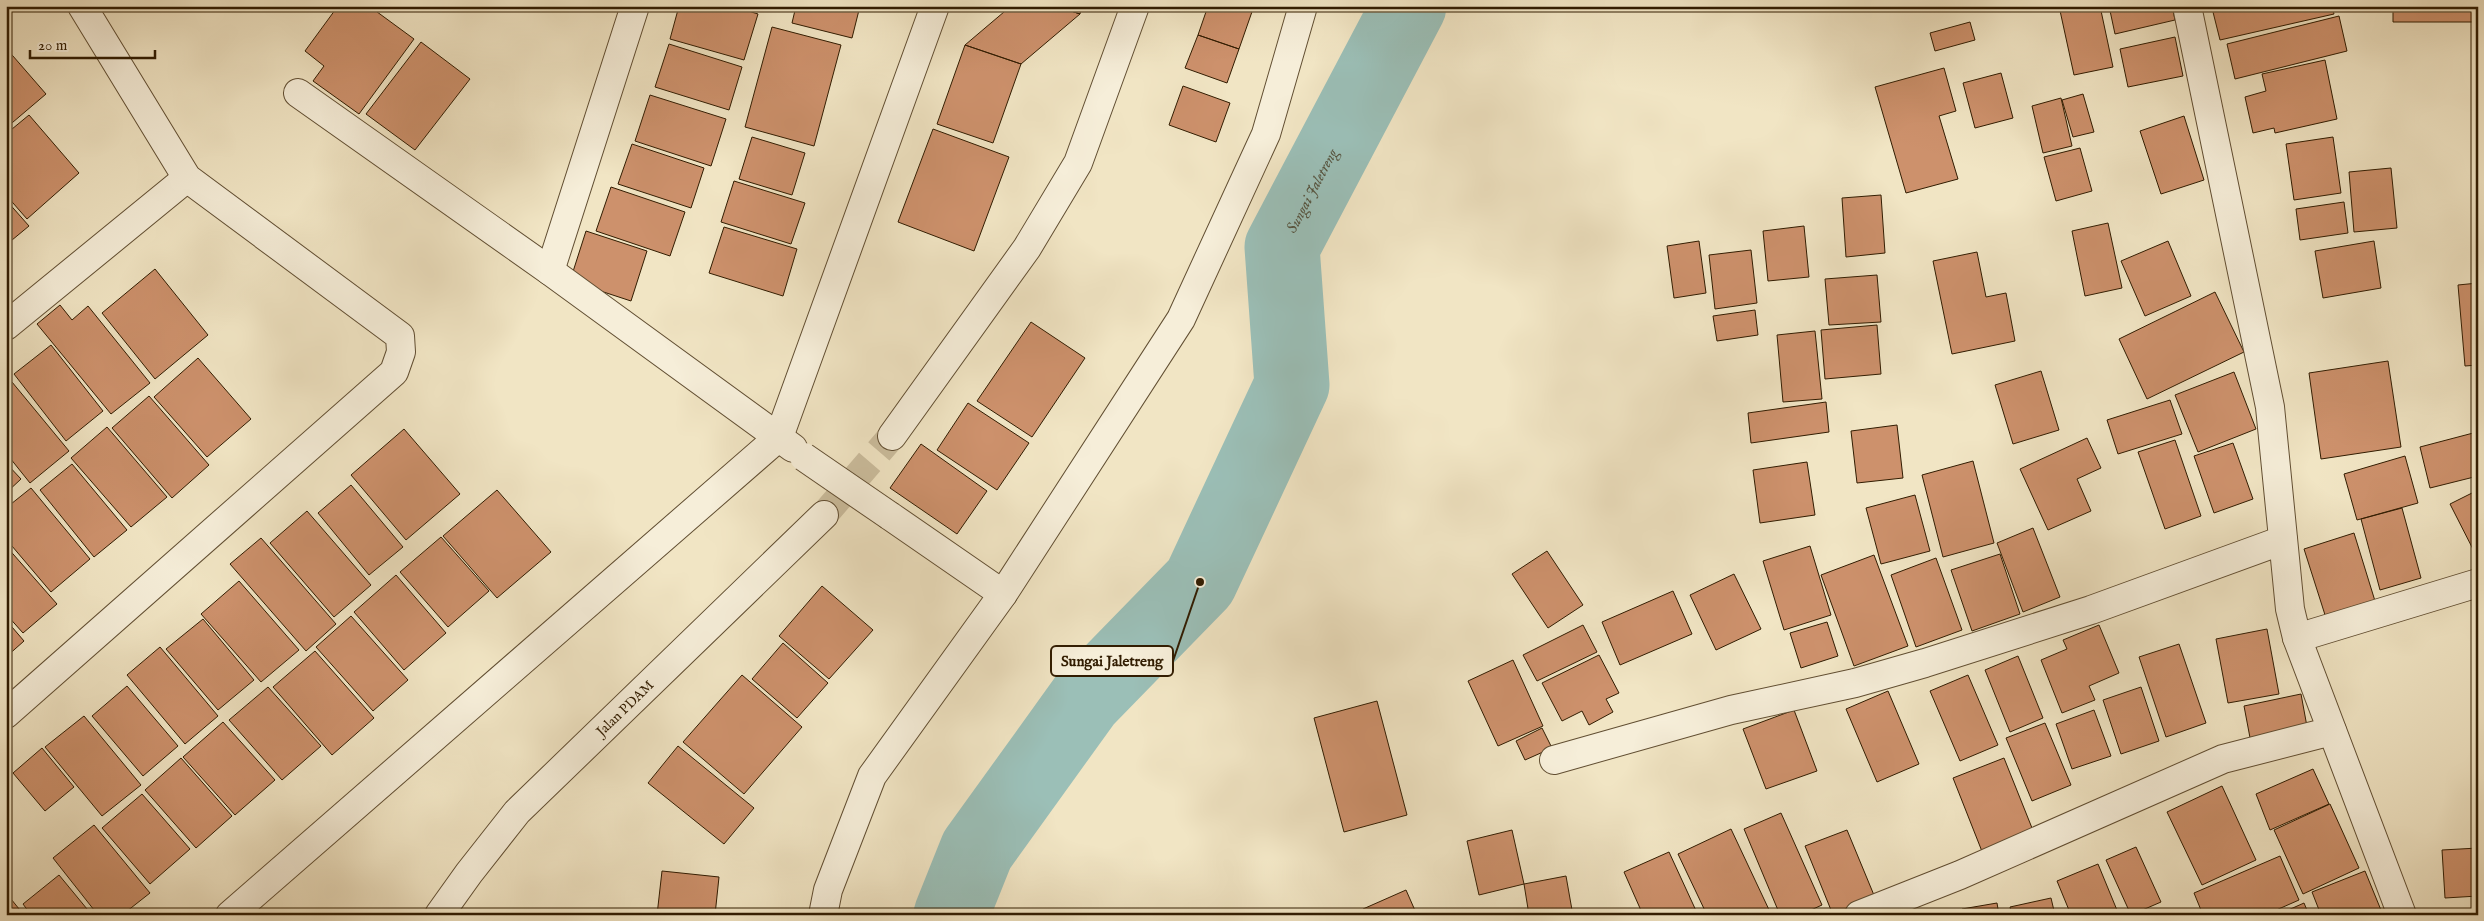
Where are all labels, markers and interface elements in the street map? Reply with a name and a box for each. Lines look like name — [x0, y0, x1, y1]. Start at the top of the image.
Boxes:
scale bar — [30, 28, 155, 60]
text: 20 m — [38, 36, 68, 55]
water label: Sungai Jaletreng — [1282, 145, 1344, 236]
callout: Sungai Jaletreng — [1051, 646, 1173, 676]
text: Sungai Jaletreng — [1061, 652, 1164, 671]
street label: Jalan PDAM — [591, 677, 658, 742]

